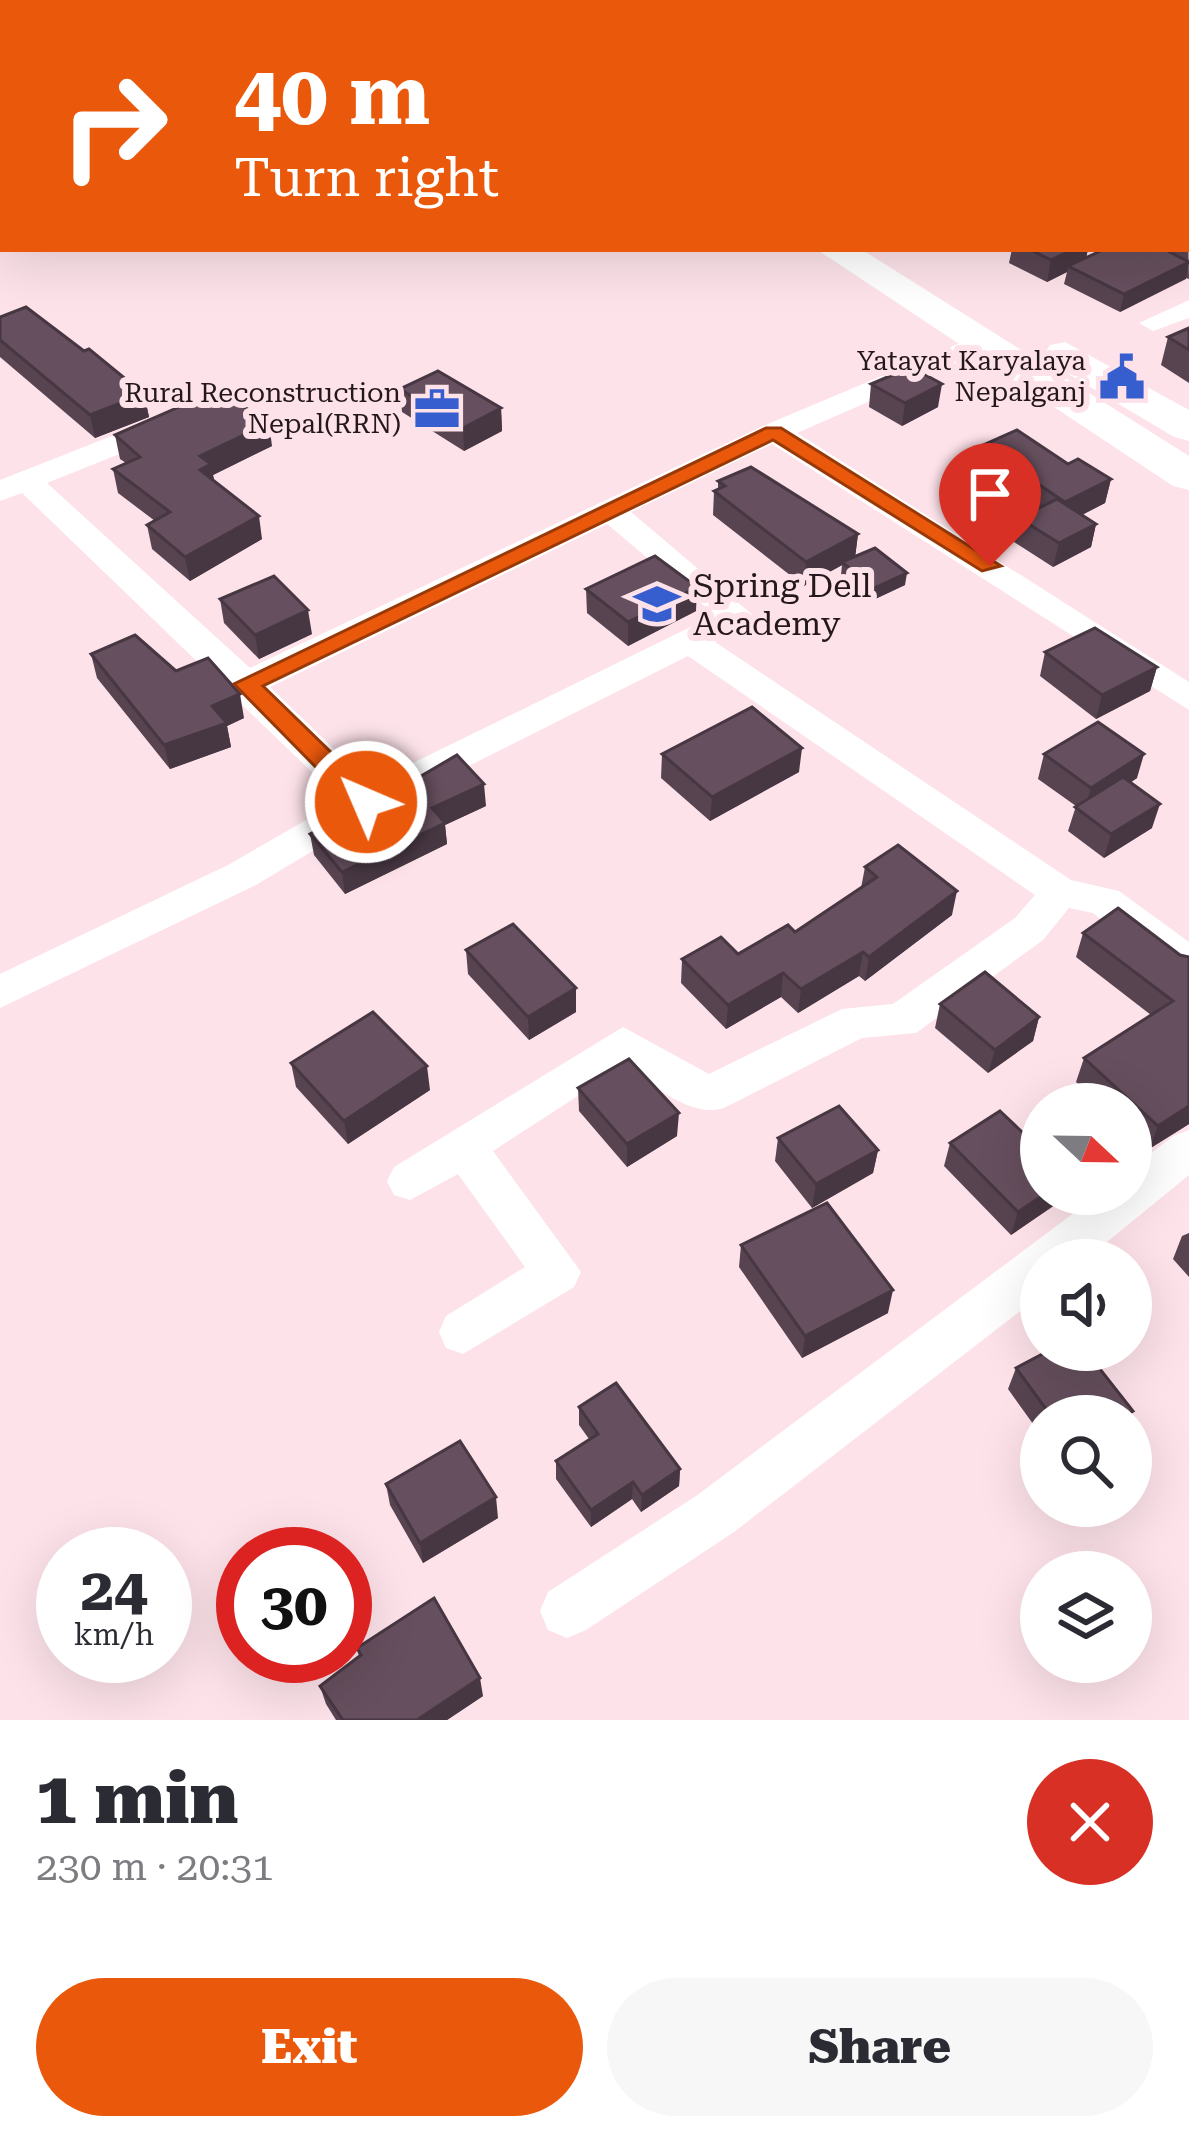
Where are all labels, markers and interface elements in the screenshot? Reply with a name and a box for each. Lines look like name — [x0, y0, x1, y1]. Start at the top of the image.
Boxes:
text: 40 m — [234, 46, 430, 144]
icon: right — [36, 48, 192, 204]
text: Turn right — [234, 146, 499, 209]
place label: Yatayat Karyalaya Nepalganj — [857, 345, 1086, 408]
public building icon: Yatayat Karyalaya Nepalganj — [1097, 352, 1147, 402]
place label: Rural Reconstruction Nepal(RRN) — [124, 377, 401, 440]
office icon: Rural Reconstruction Nepal(RRN) — [412, 384, 462, 434]
pin — [939, 443, 1041, 566]
icon: arrive — [957, 461, 1023, 527]
place label: Spring Dell Academy — [693, 566, 871, 643]
school or university icon: Spring Dell Academy — [632, 579, 682, 629]
position arrow — [303, 739, 429, 865]
north arrow — [1020, 1083, 1152, 1215]
map controls — [1020, 1083, 1152, 1683]
button: sound — [1020, 1239, 1152, 1371]
button: search — [1020, 1395, 1152, 1527]
speed limit sign: 30 — [216, 1527, 372, 1683]
button: layers — [1020, 1551, 1152, 1683]
text: 24 — [80, 1554, 148, 1625]
text: km/h — [74, 1617, 154, 1652]
text: 1 min — [36, 1756, 238, 1841]
button: close — [1027, 1759, 1153, 1885]
text: 230 m · 20:31 — [36, 1844, 274, 1890]
button: Exit — [36, 1978, 583, 2116]
button: Share — [607, 1978, 1153, 2116]

